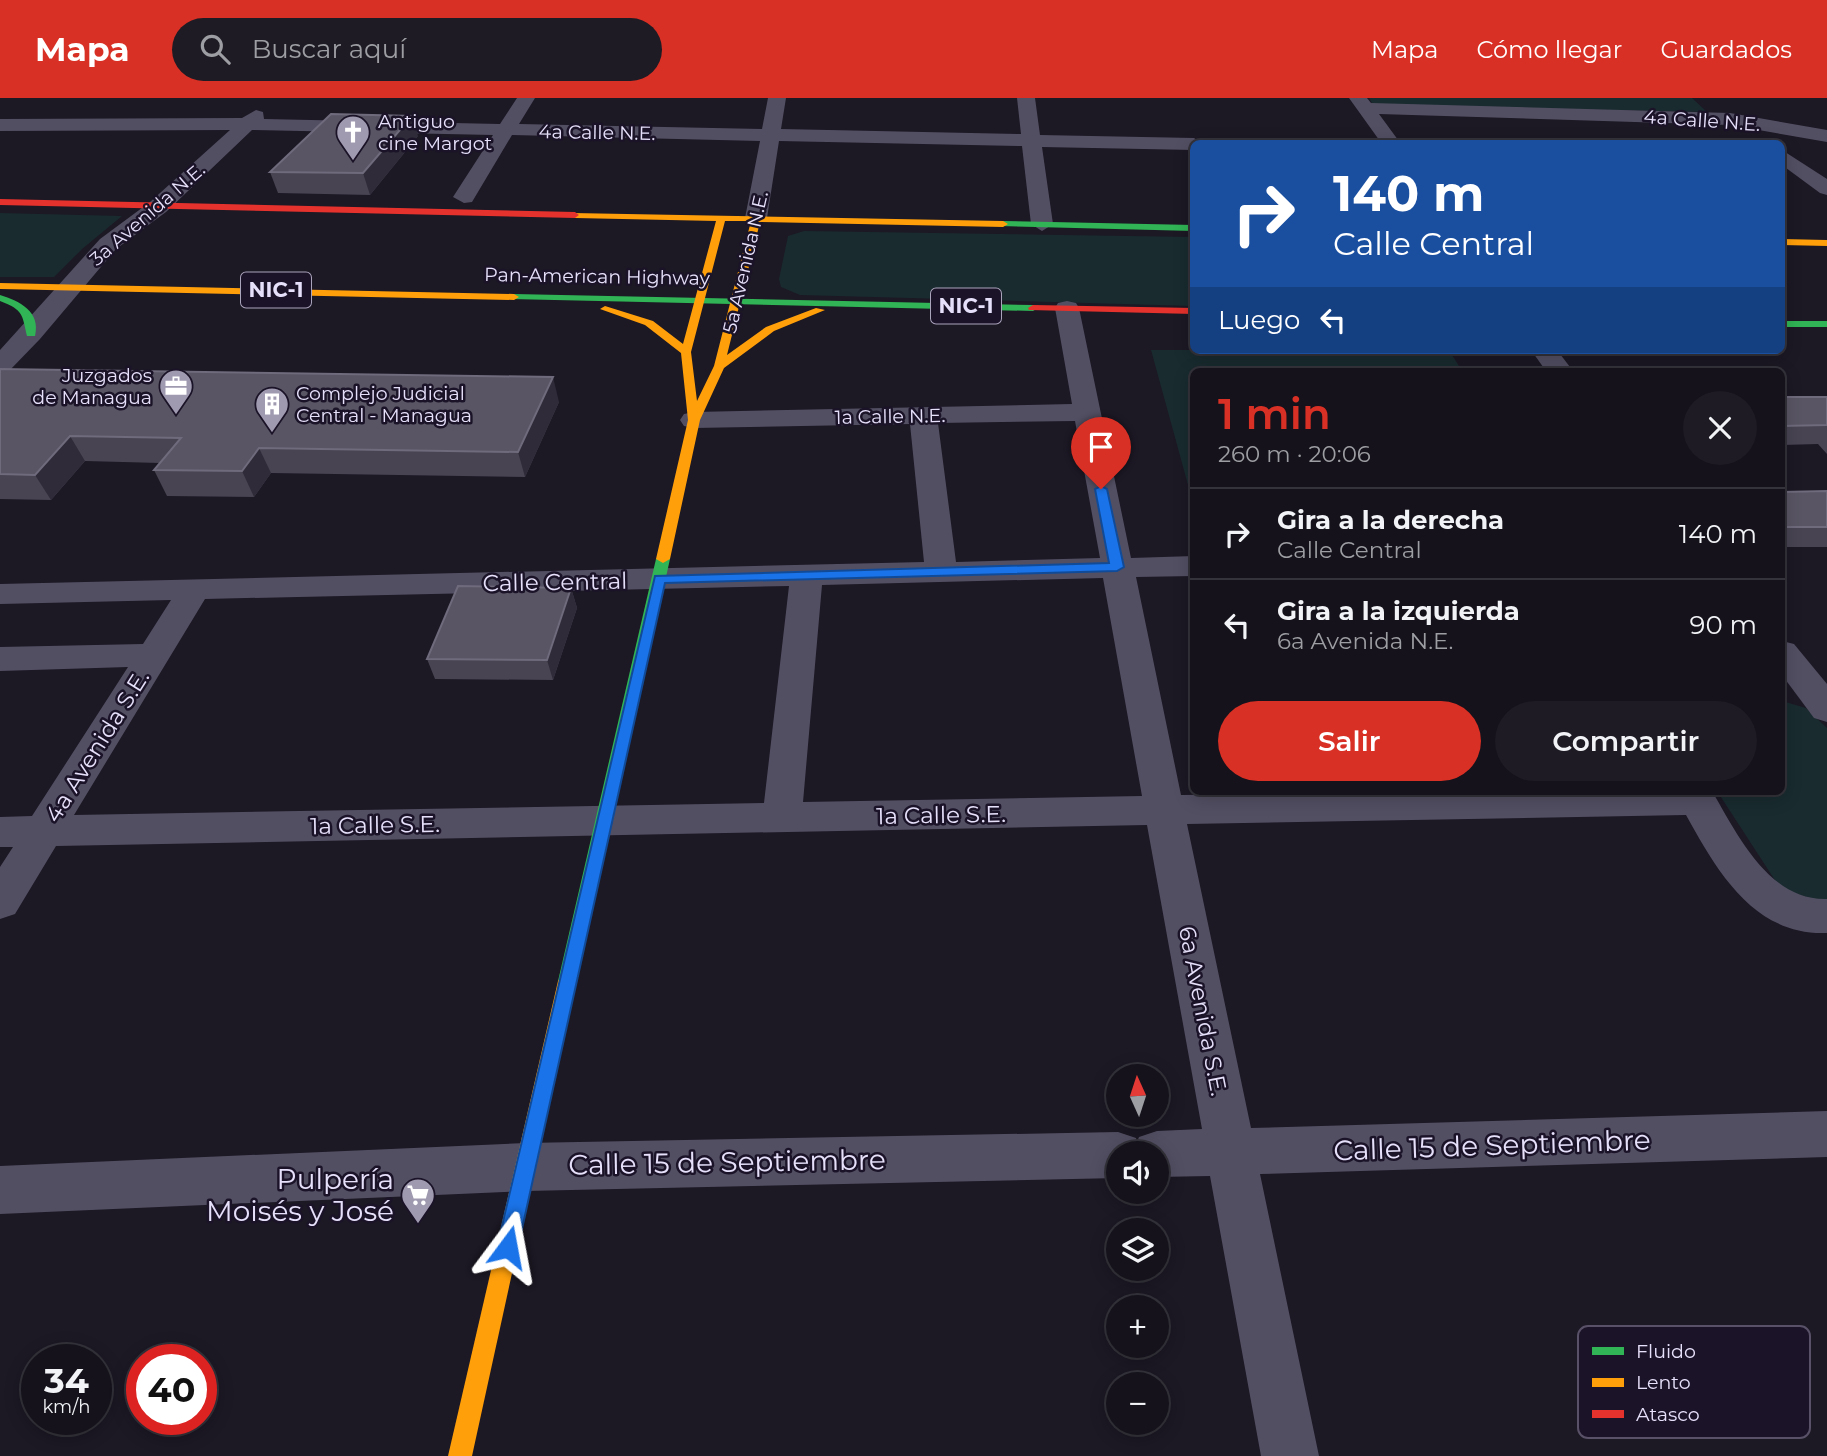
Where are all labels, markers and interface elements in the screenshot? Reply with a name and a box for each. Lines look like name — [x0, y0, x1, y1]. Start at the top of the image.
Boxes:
search box — [172, 18, 662, 81]
text: Mapa — [35, 29, 130, 69]
icon: search — [196, 30, 234, 68]
text: Buscar aquí — [252, 33, 406, 65]
text: Mapa — [1371, 35, 1438, 64]
text: Cómo llegar — [1476, 35, 1622, 64]
text: Guardados — [1660, 35, 1792, 64]
street label: 4a Calle N.E. — [1643, 105, 1761, 136]
place label: Antiguo cine Margot — [378, 110, 493, 155]
church icon: Antiguo cine Margot — [334, 113, 372, 162]
street label: 4a Calle N.E. — [538, 120, 656, 145]
street label: 3a Avenida N.E. — [85, 158, 210, 271]
text: 140 m — [1333, 164, 1485, 223]
icon: right — [1218, 168, 1309, 259]
street label: 5a Avenida N.E. — [718, 189, 773, 335]
text: Calle Central — [1333, 224, 1534, 263]
street label: Pan-American Highway — [484, 263, 711, 290]
road number: NIC-1 — [241, 272, 311, 308]
road number: NIC-1 — [931, 288, 1001, 324]
icon: left — [1314, 301, 1352, 339]
text: Luego — [1218, 304, 1300, 336]
place label: Juzgados de Managua — [32, 364, 152, 409]
office icon: Juzgados de Managua — [157, 367, 195, 416]
place label: Complejo Judicial Central - Managua — [296, 382, 472, 427]
building icon: Complejo Judicial Central - Managua — [253, 385, 291, 434]
text: 1 min — [1218, 388, 1331, 440]
button: close — [1683, 391, 1757, 465]
street label: 1a Calle N.E. — [834, 404, 946, 429]
pin — [1071, 417, 1131, 489]
icon: arrive — [1082, 428, 1120, 466]
text: 260 m · 20:06 — [1218, 440, 1371, 468]
text: Gira a la derecha — [1277, 504, 1504, 536]
icon: right — [1218, 515, 1256, 553]
text: 140 m — [1679, 518, 1757, 550]
text: Calle Central — [1277, 536, 1422, 564]
street label: Calle Central — [482, 567, 628, 597]
text: Gira a la izquierda — [1277, 595, 1520, 627]
icon: left — [1218, 606, 1256, 644]
text: 90 m — [1690, 609, 1757, 641]
text: 6a Avenida N.E. — [1277, 627, 1454, 655]
street label: 4a Avenida S.E. — [39, 665, 155, 827]
button: Salir — [1218, 701, 1481, 781]
button: Compartir — [1495, 701, 1757, 781]
street label: 1a Calle S.E. — [876, 800, 1006, 830]
street label: 1a Calle S.E. — [310, 810, 440, 840]
street label: 6a Avenida S.E. — [1173, 924, 1233, 1098]
north arrow — [1106, 1064, 1169, 1127]
map controls — [1106, 1064, 1169, 1435]
street label: Calle 15 de Septiembre — [1333, 1122, 1651, 1168]
button: sound — [1106, 1141, 1169, 1204]
street label: Calle 15 de Septiembre — [568, 1142, 886, 1182]
place label: Pulpería Moisés y José — [206, 1162, 394, 1228]
supermarket icon: Pulpería Moisés y José — [399, 1176, 437, 1225]
position arrow — [471, 1210, 545, 1284]
button: layers — [1106, 1218, 1169, 1281]
button: + — [1106, 1295, 1169, 1358]
legend — [1578, 1326, 1810, 1438]
text: Fluido — [1636, 1340, 1696, 1363]
speed limit sign: 40 — [126, 1344, 217, 1435]
text: 34 — [44, 1359, 89, 1402]
text: Lento — [1636, 1371, 1691, 1394]
button: − — [1106, 1372, 1169, 1435]
text: km/h — [42, 1396, 91, 1418]
text: Atasco — [1636, 1403, 1700, 1426]

